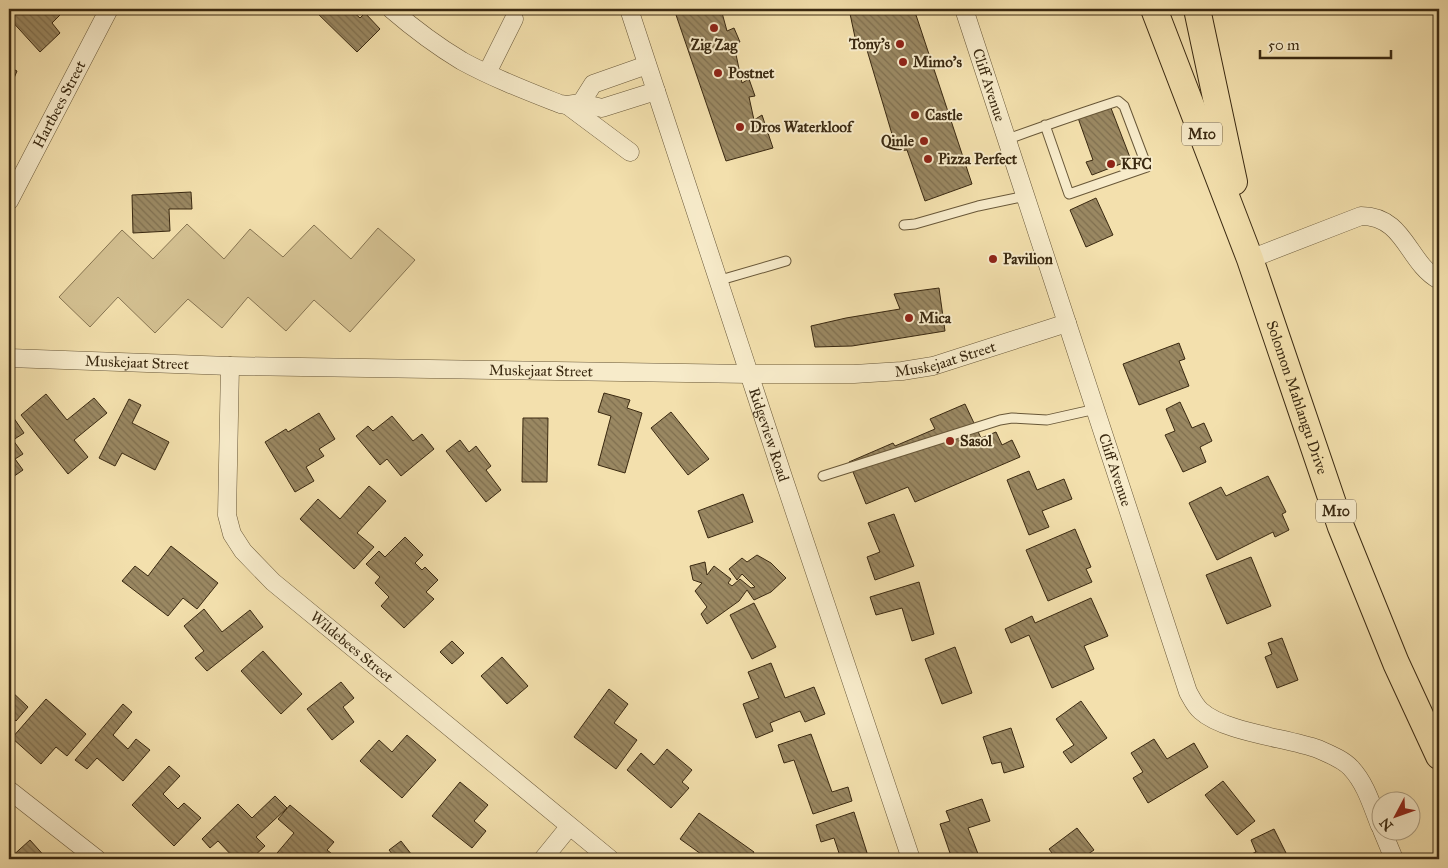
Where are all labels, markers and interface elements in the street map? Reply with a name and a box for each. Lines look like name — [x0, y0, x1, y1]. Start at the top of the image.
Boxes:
marker: Zig Zag — [708, 22, 720, 34]
scale bar — [1260, 28, 1392, 60]
place label: Tony's — [848, 35, 891, 54]
place label: Zig Zag — [691, 36, 738, 55]
text: 50 m — [1268, 36, 1300, 54]
marker: Tony's — [894, 38, 906, 50]
street label: Cliff Avenue — [969, 46, 1009, 124]
place label: Mimo's — [913, 53, 962, 71]
marker: Mimo's — [897, 56, 909, 68]
street label: Hartbees Street — [29, 57, 90, 151]
place label: Postnet — [728, 64, 775, 82]
marker: Postnet — [712, 67, 724, 79]
place label: Castle — [925, 106, 963, 124]
marker: Castle — [909, 109, 921, 121]
place label: Dros Waterkloof — [750, 118, 855, 136]
marker: Dros Waterkloof — [734, 121, 746, 133]
road number: M10 — [1182, 122, 1222, 146]
place label: Qinle — [881, 132, 915, 151]
marker: Qinle — [918, 135, 930, 147]
place label: Pizza Perfect — [938, 150, 1018, 168]
marker: Pizza Perfect — [922, 153, 934, 165]
place label: KFC — [1121, 155, 1152, 173]
marker: KFC — [1105, 158, 1117, 170]
place label: Pavilion — [1003, 250, 1054, 268]
marker: Pavilion — [987, 253, 999, 265]
place label: Mica — [919, 309, 952, 327]
marker: Mica — [903, 312, 915, 324]
street label: Solomon Mahlangu Drive — [1263, 318, 1331, 477]
street label: Muskejaat Street — [893, 337, 999, 381]
street label: Muskejaat Street — [85, 352, 190, 374]
street label: Muskejaat Street — [489, 361, 594, 381]
street label: Ridgeview Road — [745, 385, 793, 484]
street label: Cliff Avenue — [1095, 431, 1135, 509]
place label: Sasol — [960, 432, 993, 450]
marker: Sasol — [944, 435, 956, 447]
road number: M10 — [1316, 500, 1356, 522]
street label: Wildebees Street — [307, 607, 397, 686]
north arrow — [1370, 790, 1420, 840]
text: N — [1376, 814, 1397, 834]

